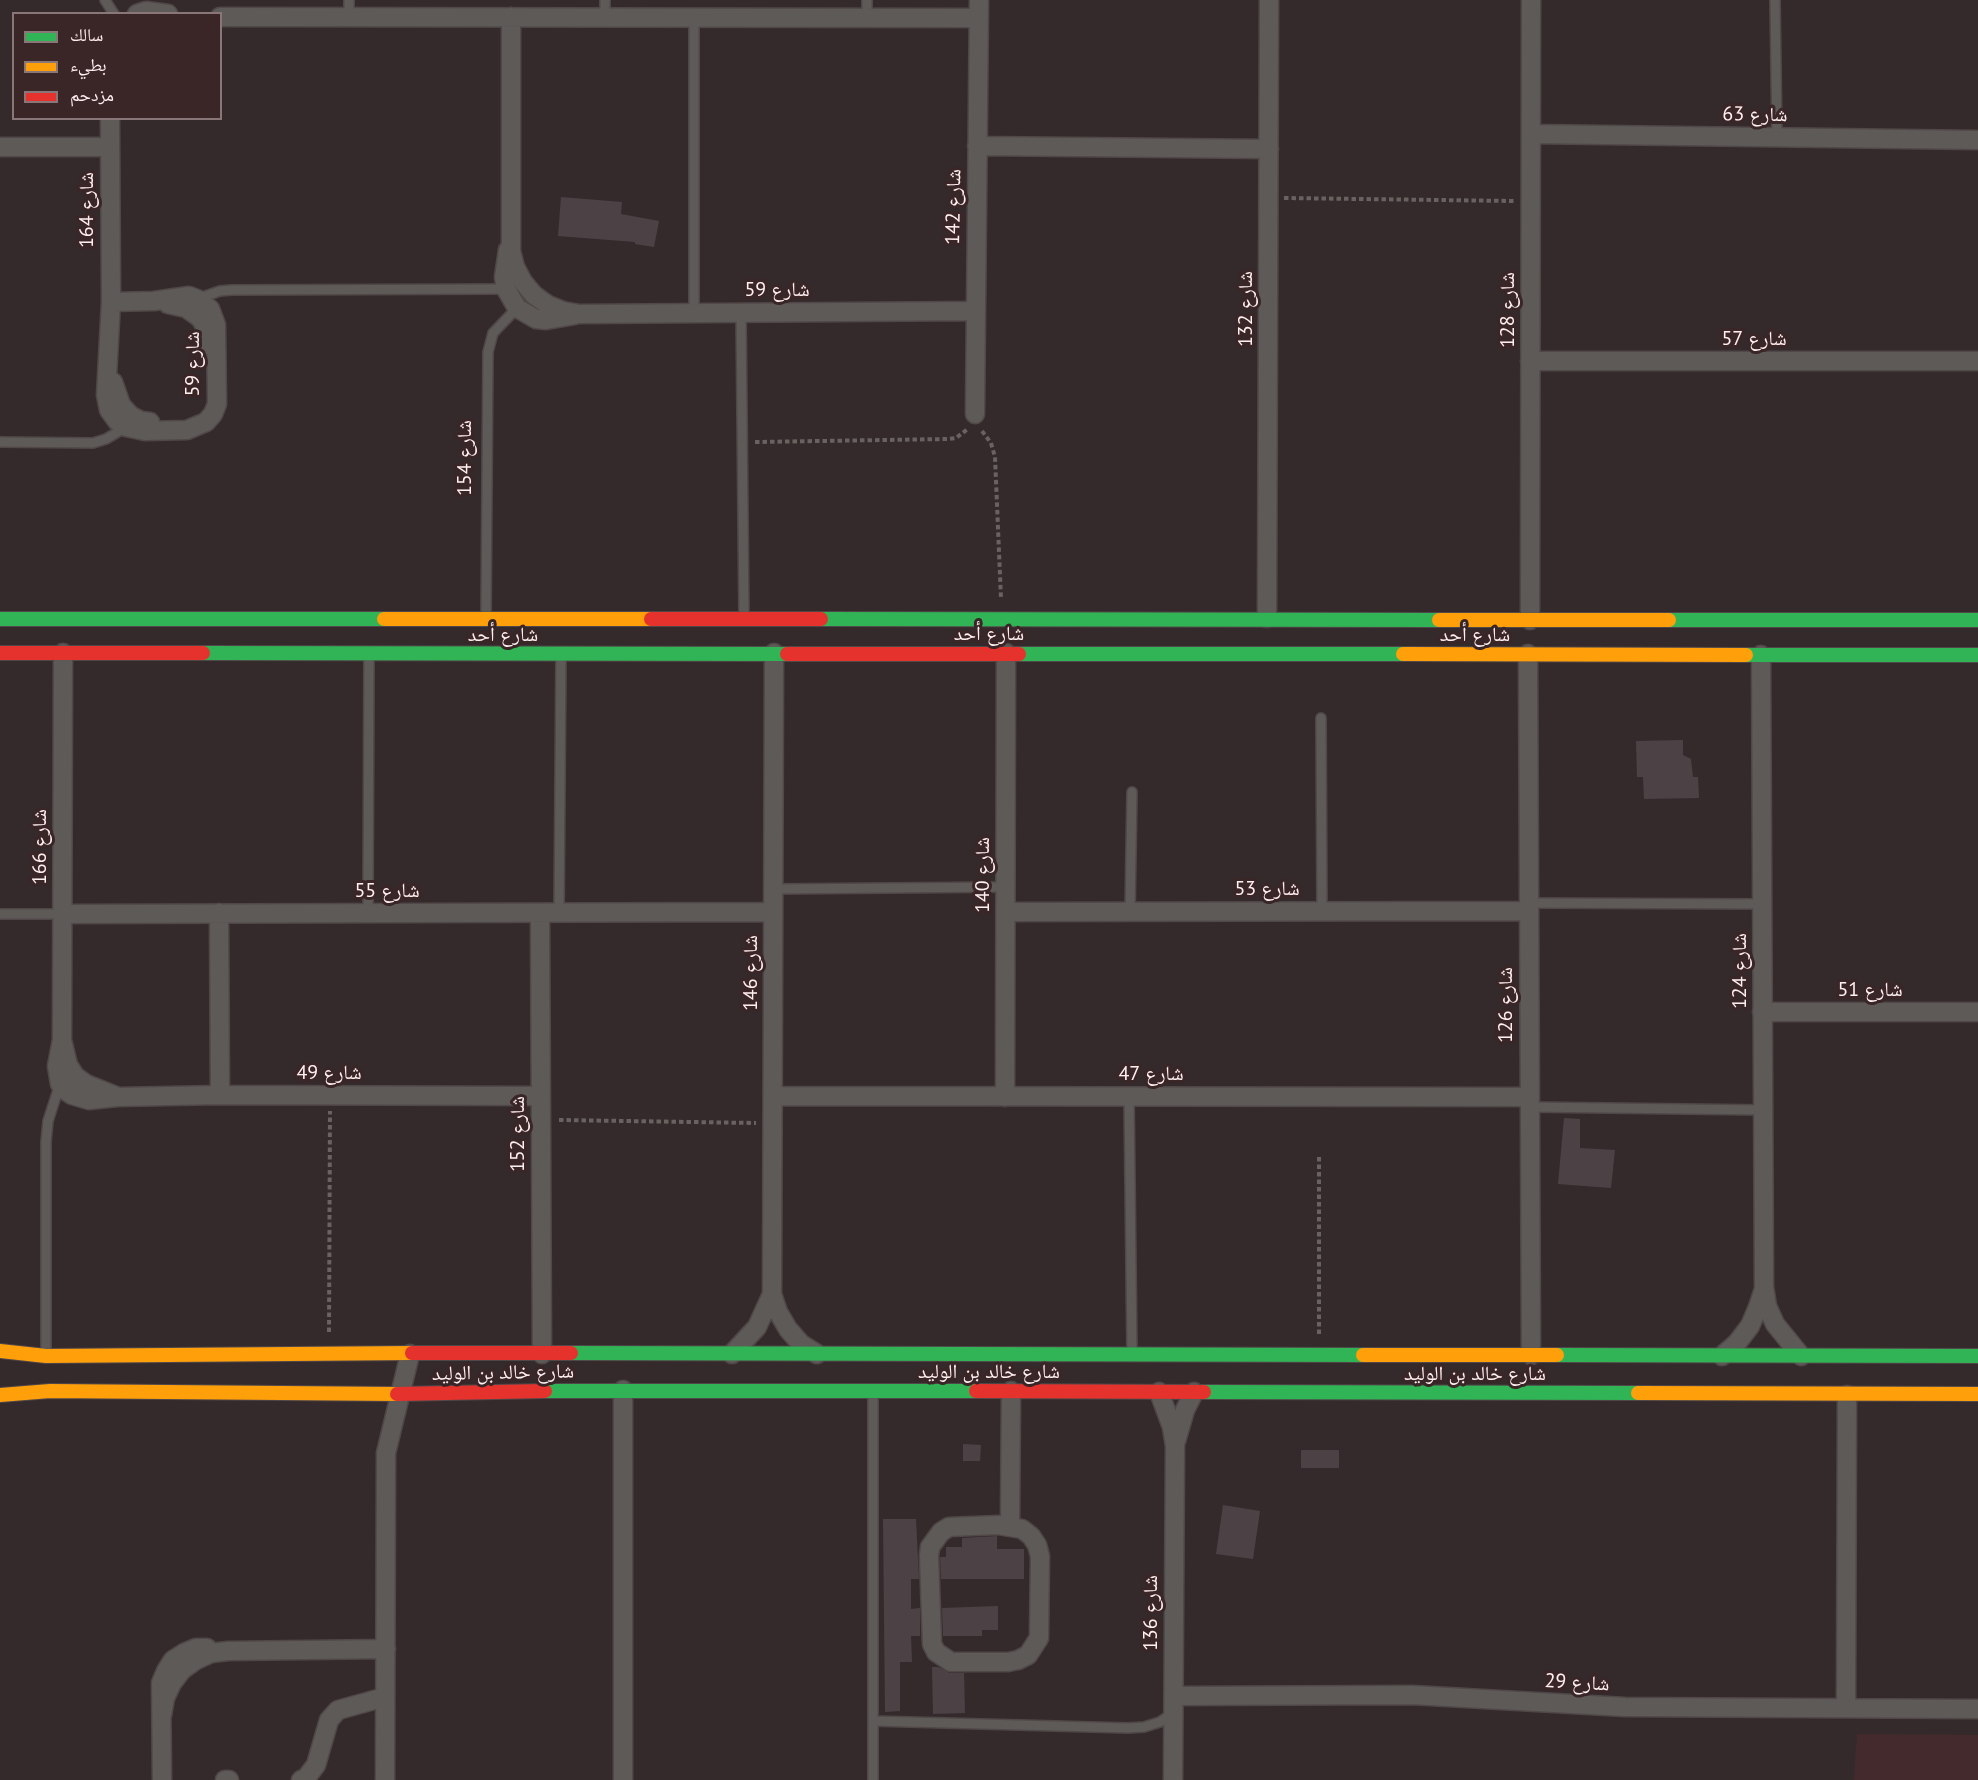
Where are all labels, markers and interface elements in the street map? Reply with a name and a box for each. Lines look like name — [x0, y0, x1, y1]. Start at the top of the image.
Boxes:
legend — [12, 12, 222, 120]
text: سالك — [70, 23, 103, 46]
text: بطيء — [70, 53, 107, 76]
text: مزدحم — [70, 83, 114, 106]
street label: شارع 63 — [1722, 102, 1788, 128]
street label: شارع 142 — [941, 169, 967, 245]
street label: شارع 164 — [75, 172, 99, 248]
street label: شارع 132 — [1234, 271, 1258, 347]
street label: شارع 128 — [1496, 272, 1520, 348]
street label: شارع 59 — [744, 278, 810, 302]
street label: شارع 57 — [1721, 327, 1787, 351]
street label: شارع 59 — [181, 331, 205, 397]
street label: شارع 154 — [453, 420, 477, 496]
street label: شارع أحد — [954, 622, 1024, 646]
street label: شارع أحد — [468, 623, 538, 647]
street label: شارع أحد — [1440, 623, 1510, 647]
street label: شارع 166 — [28, 809, 52, 885]
street label: شارع 140 — [971, 837, 995, 913]
street label: شارع 53 — [1234, 877, 1300, 901]
street label: شارع 55 — [354, 879, 420, 903]
street label: شارع 124 — [1728, 933, 1752, 1009]
street label: شارع 146 — [739, 935, 763, 1011]
street label: شارع 126 — [1494, 967, 1518, 1043]
street label: شارع 51 — [1837, 978, 1903, 1002]
street label: شارع 49 — [296, 1061, 362, 1085]
street label: شارع 47 — [1118, 1062, 1184, 1086]
street label: شارع 152 — [506, 1096, 530, 1172]
street label: شارع خالد بن الوليد — [432, 1360, 574, 1386]
street label: شارع خالد بن الوليد — [918, 1360, 1060, 1384]
street label: شارع خالد بن الوليد — [1404, 1362, 1546, 1386]
street label: شارع 136 — [1139, 1575, 1163, 1651]
street label: شارع 29 — [1544, 1669, 1610, 1697]

